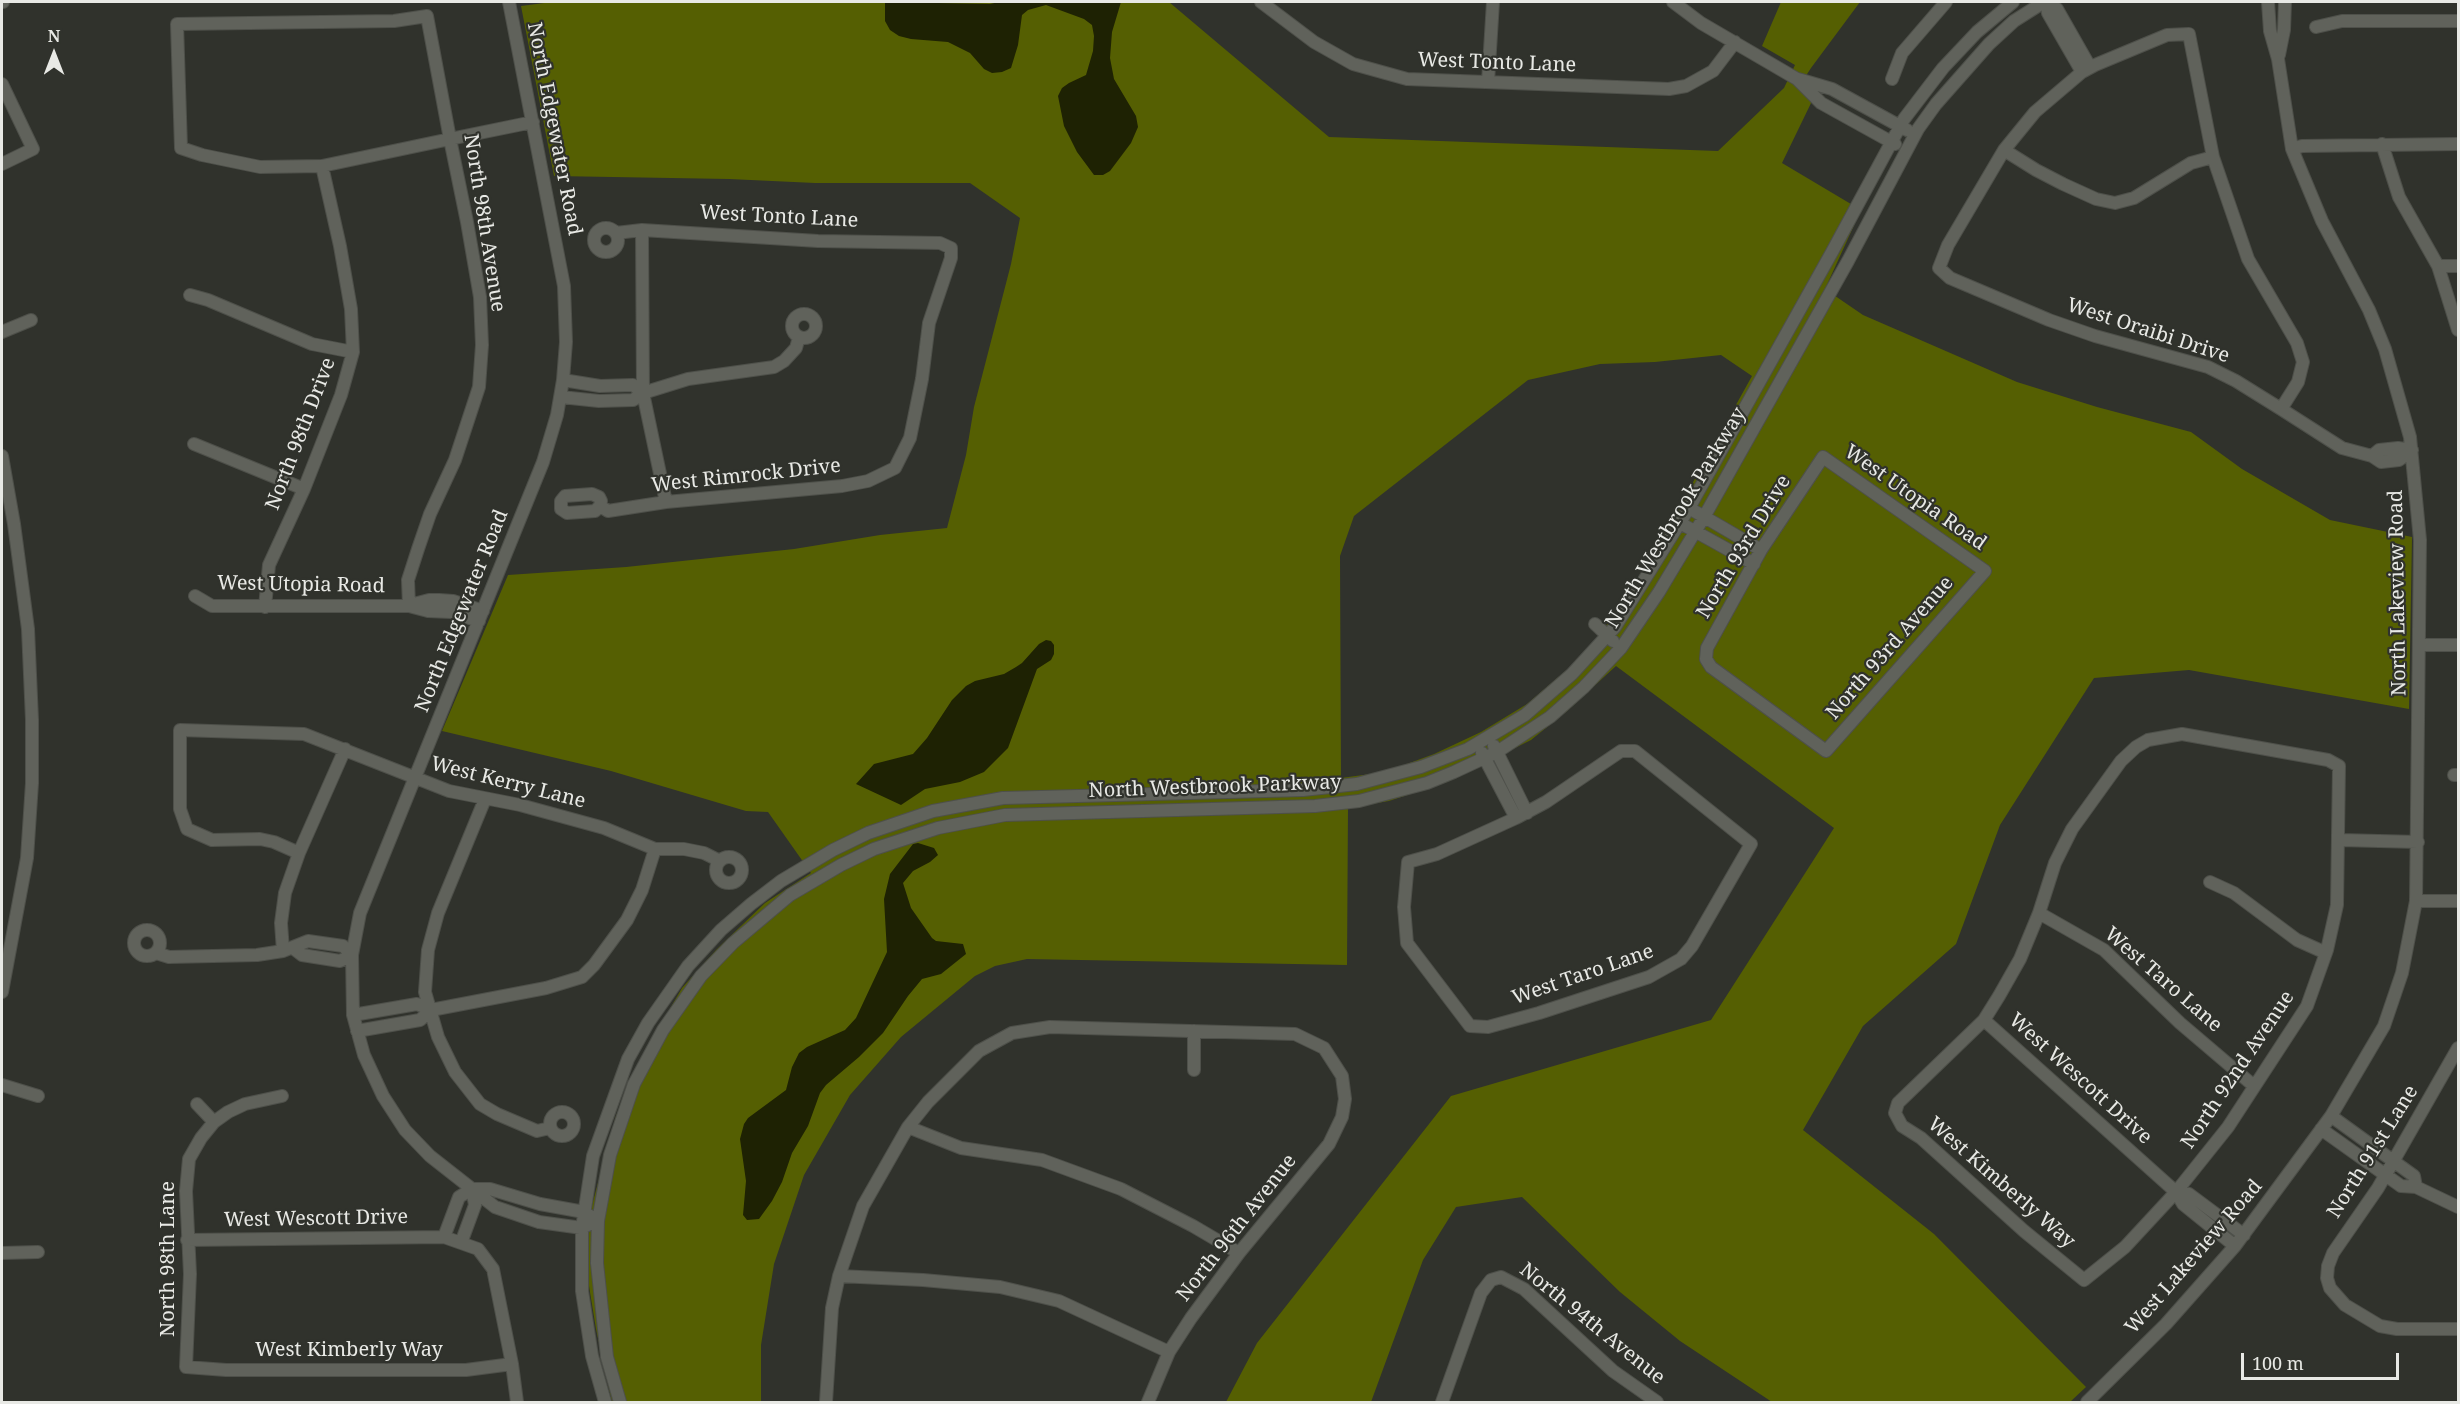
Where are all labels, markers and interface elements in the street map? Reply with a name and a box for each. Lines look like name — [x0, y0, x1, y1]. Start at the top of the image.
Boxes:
street label: North Edgewater Road — [522, 20, 586, 238]
north arrow — [24, 24, 84, 84]
text: N — [48, 25, 60, 47]
street label: West Tonto Lane — [1417, 48, 1577, 78]
street label: North 98th Avenue — [458, 132, 510, 314]
street label: West Tonto Lane — [699, 201, 859, 233]
street label: West Oraibi Drive — [2064, 293, 2232, 369]
street label: North 98th Drive — [261, 354, 341, 514]
street label: North Westbrook Parkway — [1601, 403, 1751, 633]
street label: West Utopia Road — [1839, 440, 1991, 556]
street label: West Rimrock Drive — [650, 454, 842, 498]
street label: North 93rd Drive — [1692, 471, 1796, 623]
street label: North Lakeview Road — [2384, 490, 2412, 696]
street label: North Edgewater Road — [410, 506, 514, 716]
street label: North 93rd Avenue — [1821, 571, 1959, 725]
street label: West Utopia Road — [217, 572, 385, 598]
street label: West Kerry Lane — [428, 752, 588, 814]
street label: North Westbrook Parkway — [1088, 771, 1342, 803]
street label: West Taro Lane — [2099, 922, 2227, 1038]
street label: West Taro Lane — [1509, 940, 1657, 1010]
street label: North 92nd Avenue — [2176, 986, 2300, 1154]
street label: West Wescott Drive — [2003, 1008, 2157, 1150]
street label: North 91st Lane — [2323, 1081, 2423, 1223]
street label: West Kimberly Way — [1922, 1112, 2080, 1254]
street label: North 96th Avenue — [1172, 1150, 1302, 1306]
street label: West Lakeview Road — [2120, 1175, 2268, 1339]
street label: North 98th Lane — [156, 1181, 180, 1337]
street label: West Wescott Drive — [224, 1205, 408, 1233]
street label: North 94th Avenue — [1515, 1258, 1669, 1390]
street label: West Kimberly Way — [255, 1338, 443, 1362]
scale bar — [2244, 1341, 2402, 1379]
text: 100 m — [2252, 1351, 2304, 1375]

